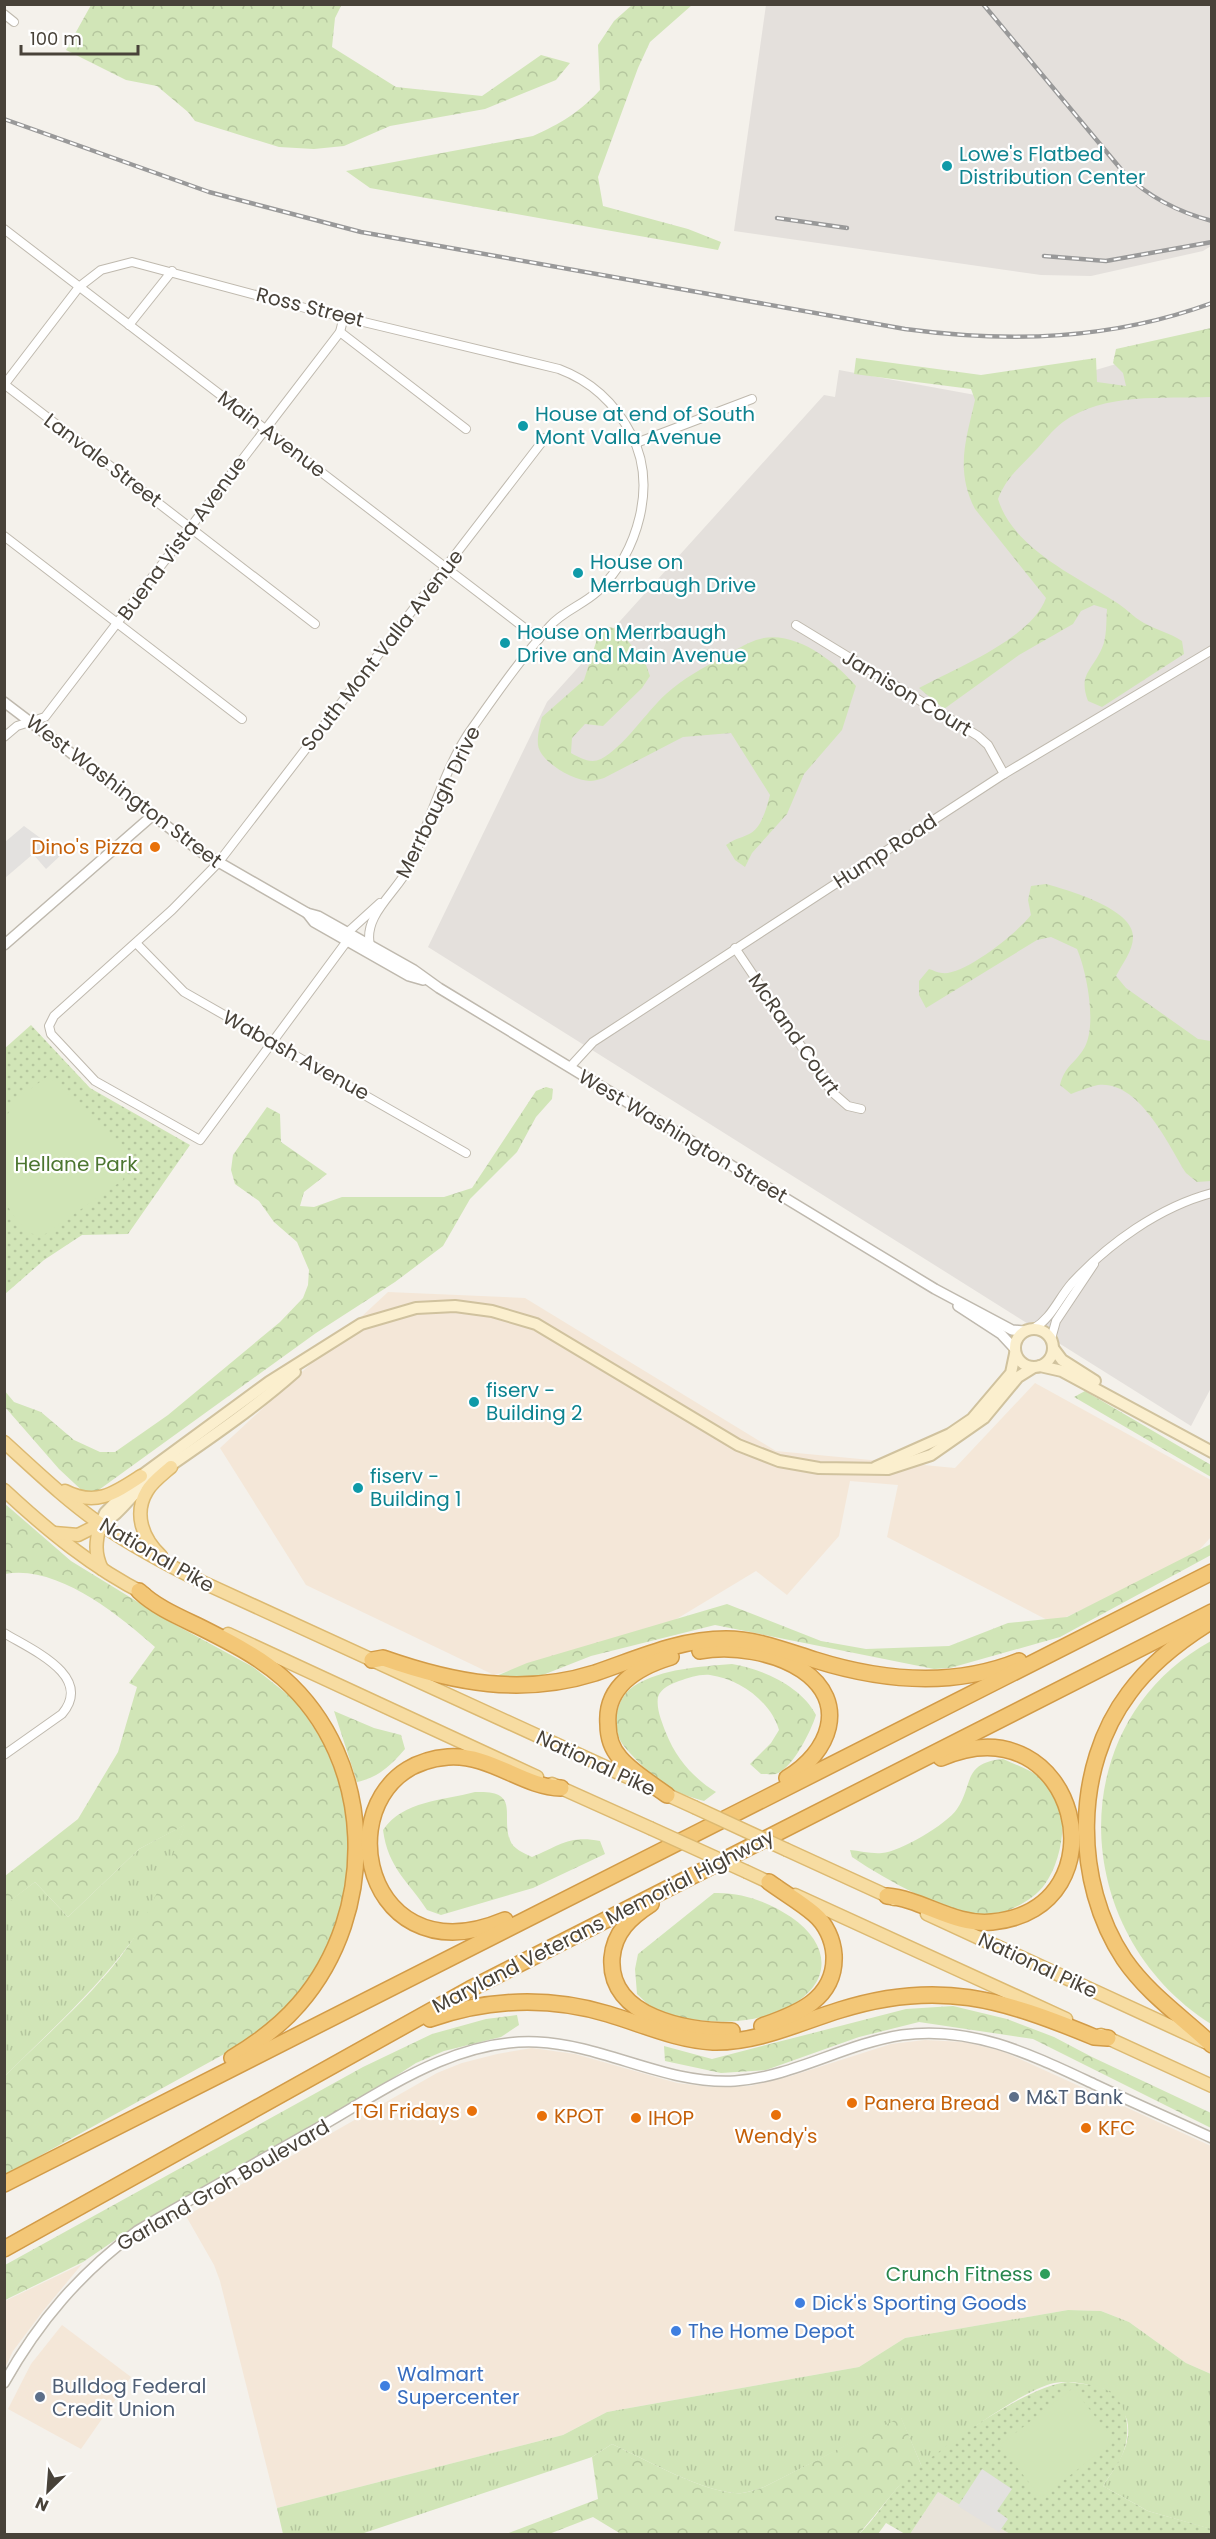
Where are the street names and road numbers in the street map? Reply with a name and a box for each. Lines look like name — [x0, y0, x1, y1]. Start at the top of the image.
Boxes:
street label: Ross Street — [253, 280, 367, 334]
street label: Main Avenue — [212, 384, 332, 484]
street label: Lanvale Street — [38, 406, 168, 514]
street label: Buena Vista Avenue — [111, 450, 253, 626]
street label: South Mont Valla Avenue — [294, 543, 470, 757]
street label: Jamison Court — [837, 643, 977, 743]
street label: West Washington Street — [20, 708, 228, 874]
street label: Merrbaugh Drive — [389, 721, 487, 883]
street label: Hump Road — [828, 807, 942, 895]
street label: McRand Court — [742, 968, 846, 1100]
street label: Wabash Avenue — [218, 1003, 374, 1107]
street label: West Washington Street — [573, 1062, 793, 1210]
street label: National Pike — [94, 1511, 220, 1599]
street label: National Pike — [532, 1723, 660, 1803]
street label: Maryland Veterans Memorial Highway — [427, 1822, 779, 2020]
street label: National Pike — [974, 1925, 1102, 2005]
street label: Garland Groh Boulevard — [111, 2113, 335, 2257]

